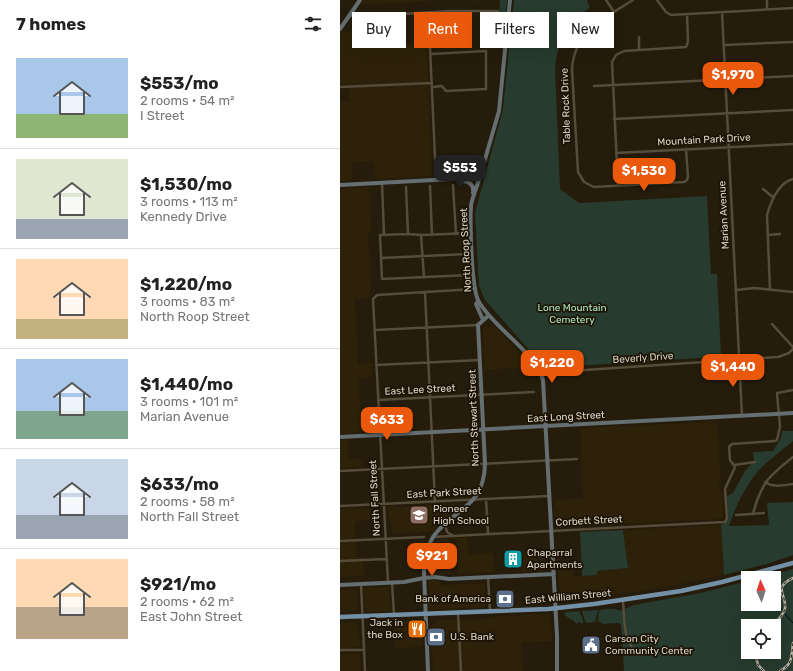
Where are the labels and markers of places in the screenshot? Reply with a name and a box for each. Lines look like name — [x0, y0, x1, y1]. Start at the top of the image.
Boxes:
pin: $1,970 — [700, 62, 766, 96]
pin: $553 — [436, 155, 484, 189]
pin: $1,530 — [611, 158, 677, 192]
pin: $1,220 — [519, 350, 585, 384]
pin: $1,440 — [700, 354, 766, 388]
pin: $633 — [363, 407, 411, 441]
place label: Pioneer High School — [433, 503, 489, 527]
school or university icon: Pioneer High School — [408, 504, 430, 526]
pin: $921 — [408, 543, 456, 577]
place label: Chaparral Apartments — [527, 547, 582, 571]
building icon: Chaparral Apartments — [502, 548, 524, 570]
bank icon: Bank of America — [494, 588, 516, 610]
place label: Bank of America — [415, 593, 491, 605]
place label: Jack in the Box — [367, 617, 404, 641]
restaurant icon: Jack in the Box — [406, 618, 428, 640]
bank icon: U.S. Bank — [425, 626, 447, 648]
place label: U.S. Bank — [450, 631, 495, 643]
place label: Carson City Community Center — [605, 633, 693, 657]
public building icon: Carson City Community Center — [580, 634, 602, 656]

